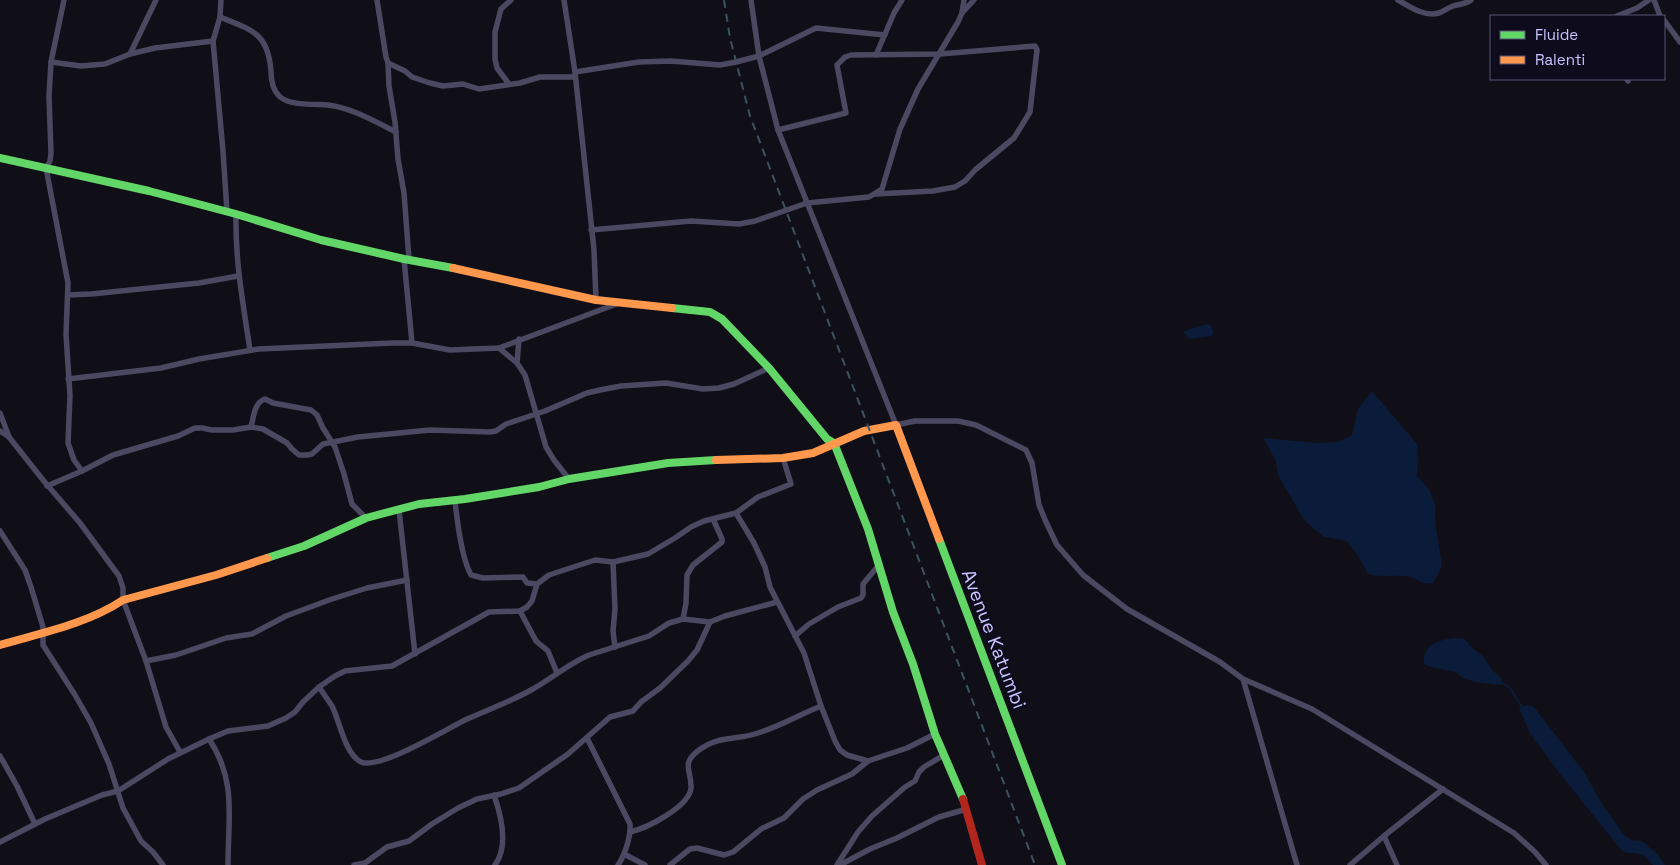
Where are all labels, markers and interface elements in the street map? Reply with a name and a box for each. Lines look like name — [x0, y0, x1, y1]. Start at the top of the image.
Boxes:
legend — [1490, 15, 1665, 80]
text: Fluide — [1535, 25, 1578, 44]
text: Ralenti — [1535, 50, 1585, 69]
street label: Avenue Katumbi — [956, 566, 1032, 712]

